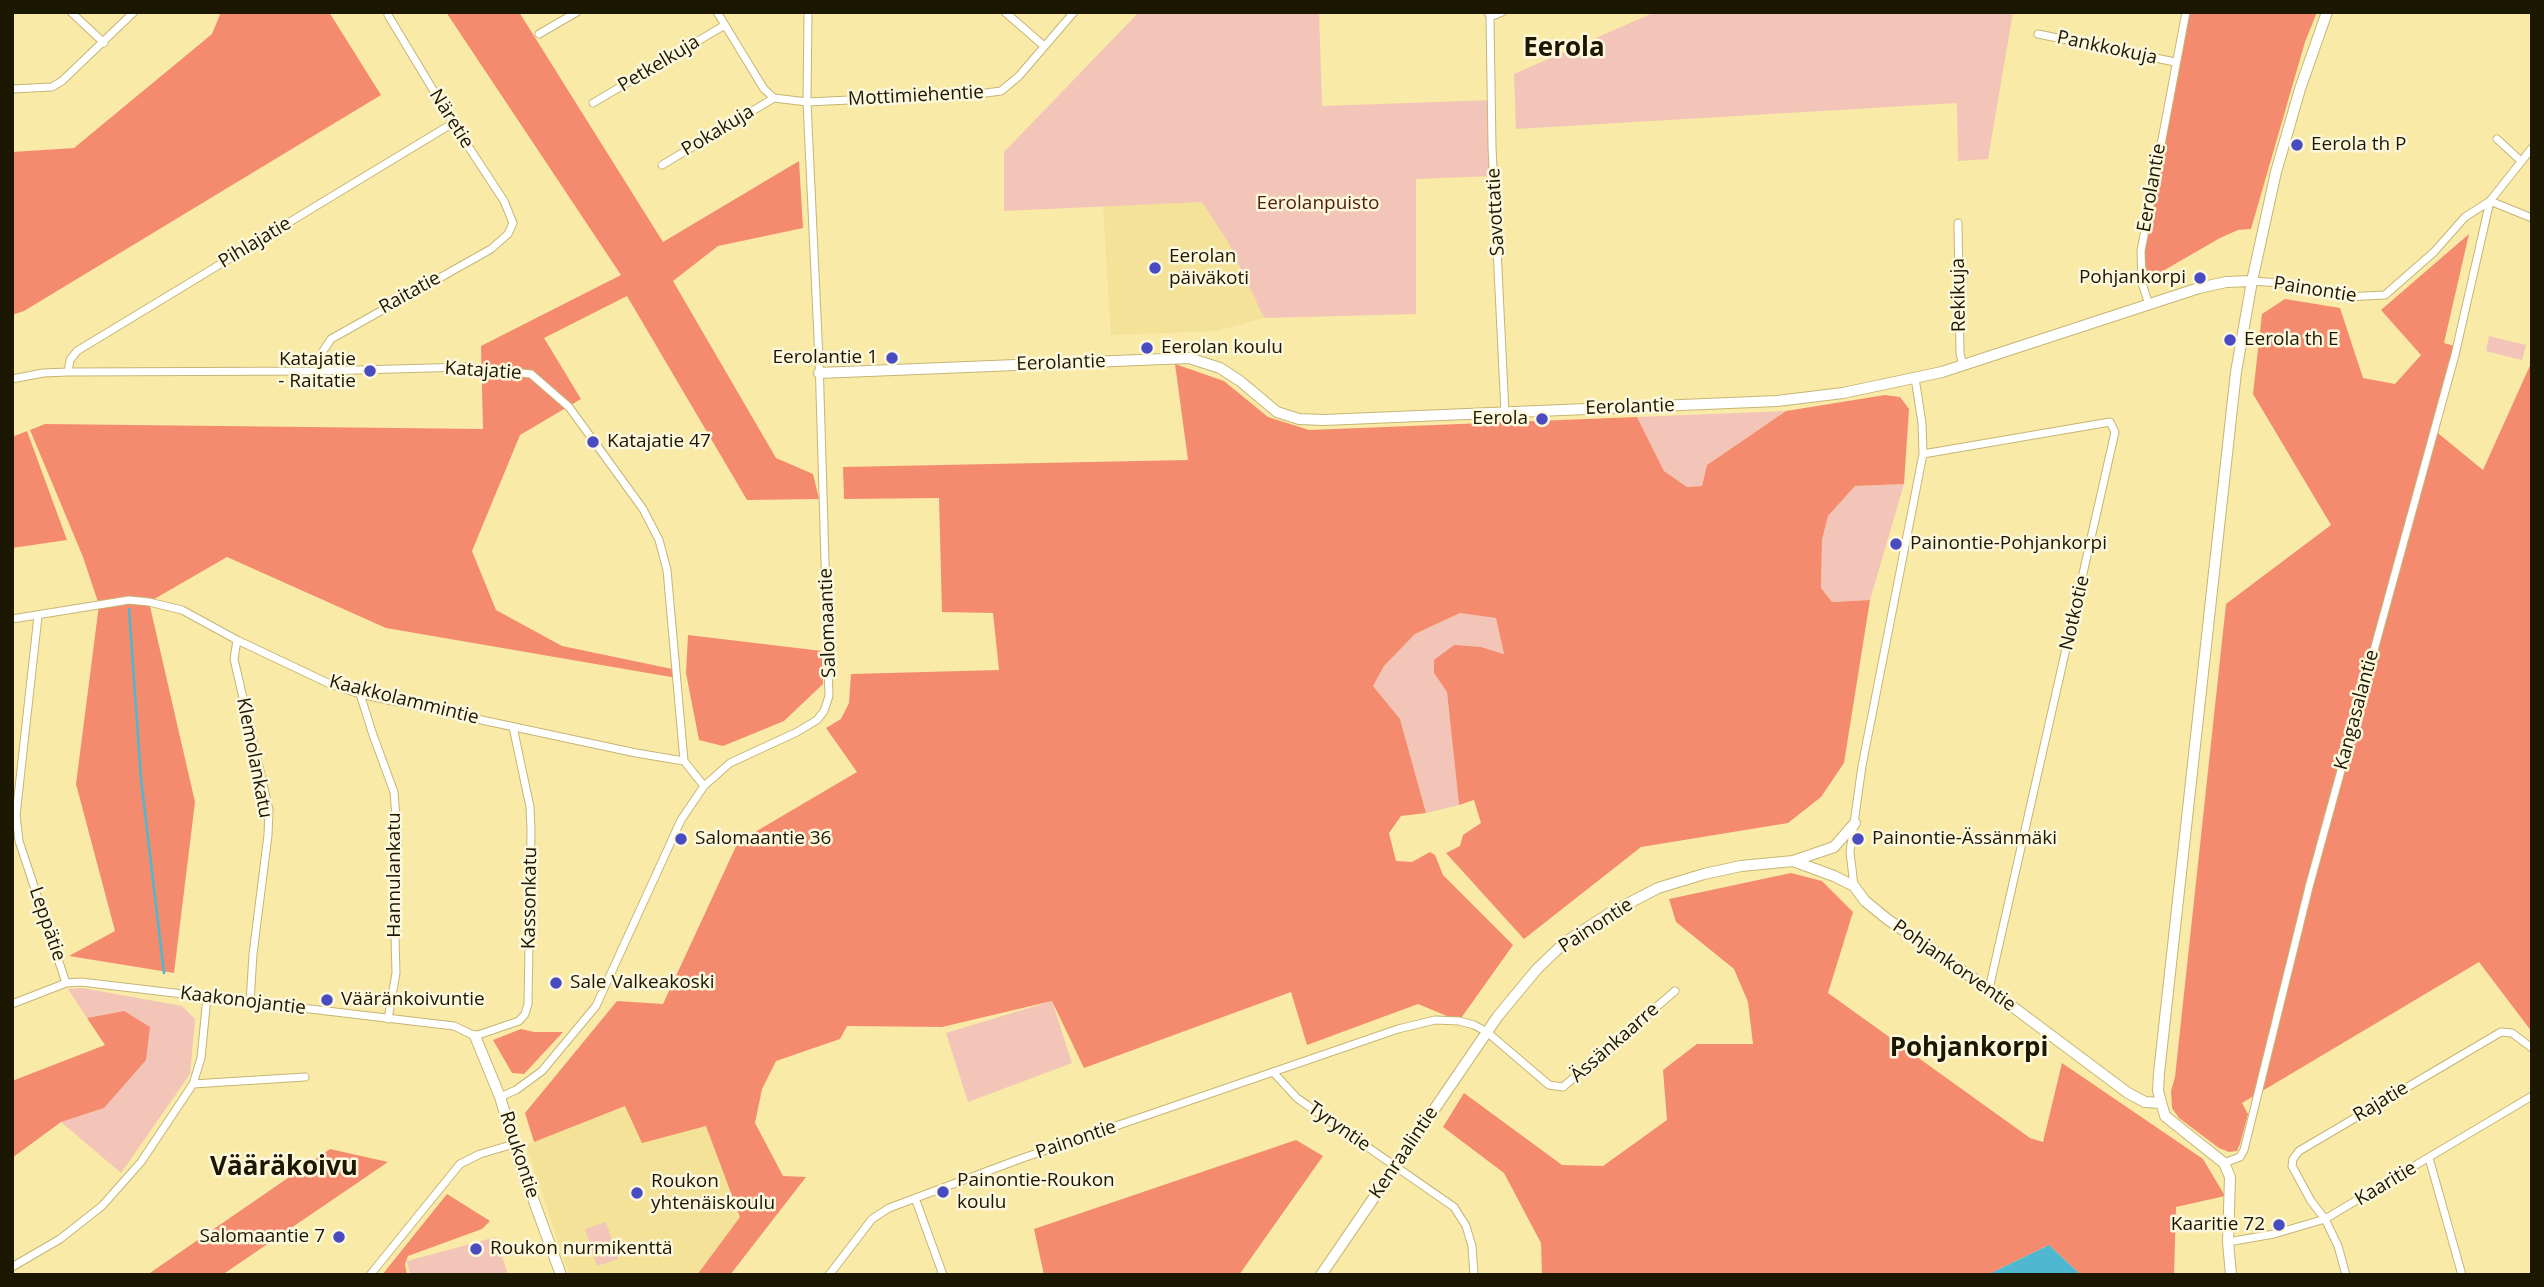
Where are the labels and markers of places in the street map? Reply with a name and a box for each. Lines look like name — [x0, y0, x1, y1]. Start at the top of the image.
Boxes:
place label: Eerola th P — [2311, 134, 2407, 156]
marker: Eerola th P — [2289, 137, 2305, 153]
place label: Eerolan päiväkoti — [1169, 246, 1249, 290]
marker: Eerolan päiväkoti — [1147, 260, 1163, 276]
place label: Pohjankorpi — [2079, 267, 2186, 289]
marker: Pohjankorpi — [2192, 270, 2208, 286]
place label: Eerola th E — [2244, 329, 2339, 351]
marker: Eerola th E — [2222, 332, 2238, 348]
place label: Eerolan koulu — [1161, 337, 1283, 359]
marker: Eerolan koulu — [1139, 340, 1155, 356]
place label: Eerolantie 1 — [773, 347, 878, 369]
place label: Katajatie - Raitatie — [278, 349, 356, 393]
marker: Eerolantie 1 — [884, 350, 900, 366]
marker: Katajatie - Raitatie — [362, 363, 378, 379]
place label: Eerola — [1472, 408, 1528, 430]
marker: Eerola — [1534, 411, 1550, 427]
place label: Katajatie 47 — [607, 431, 711, 453]
marker: Katajatie 47 — [585, 434, 601, 450]
place label: Painontie-Pohjankorpi — [1910, 533, 2107, 555]
marker: Painontie-Pohjankorpi — [1888, 536, 1904, 552]
place label: Salomaantie 36 — [695, 828, 831, 850]
place label: Painontie-Ässänmäki — [1872, 828, 2057, 850]
marker: Salomaantie 36 — [673, 831, 689, 847]
marker: Painontie-Ässänmäki — [1850, 831, 1866, 847]
place label: Sale Valkeakoski — [570, 972, 715, 994]
marker: Sale Valkeakoski — [548, 975, 564, 991]
place label: Vääränkoivuntie — [341, 989, 485, 1011]
marker: Vääränkoivuntie — [319, 992, 335, 1008]
place label: Painontie-Roukon koulu — [957, 1170, 1115, 1214]
place label: Roukon yhtenäiskoulu — [651, 1171, 775, 1215]
marker: Painontie-Roukon koulu — [935, 1184, 951, 1200]
marker: Roukon yhtenäiskoulu — [629, 1185, 645, 1201]
place label: Kaaritie 72 — [2171, 1214, 2265, 1236]
marker: Kaaritie 72 — [2271, 1217, 2287, 1233]
place label: Salomaantie 7 — [199, 1226, 325, 1248]
marker: Salomaantie 7 — [331, 1229, 347, 1245]
place label: Roukon nurmikenttä — [490, 1238, 673, 1260]
marker: Roukon nurmikenttä — [468, 1241, 484, 1257]

